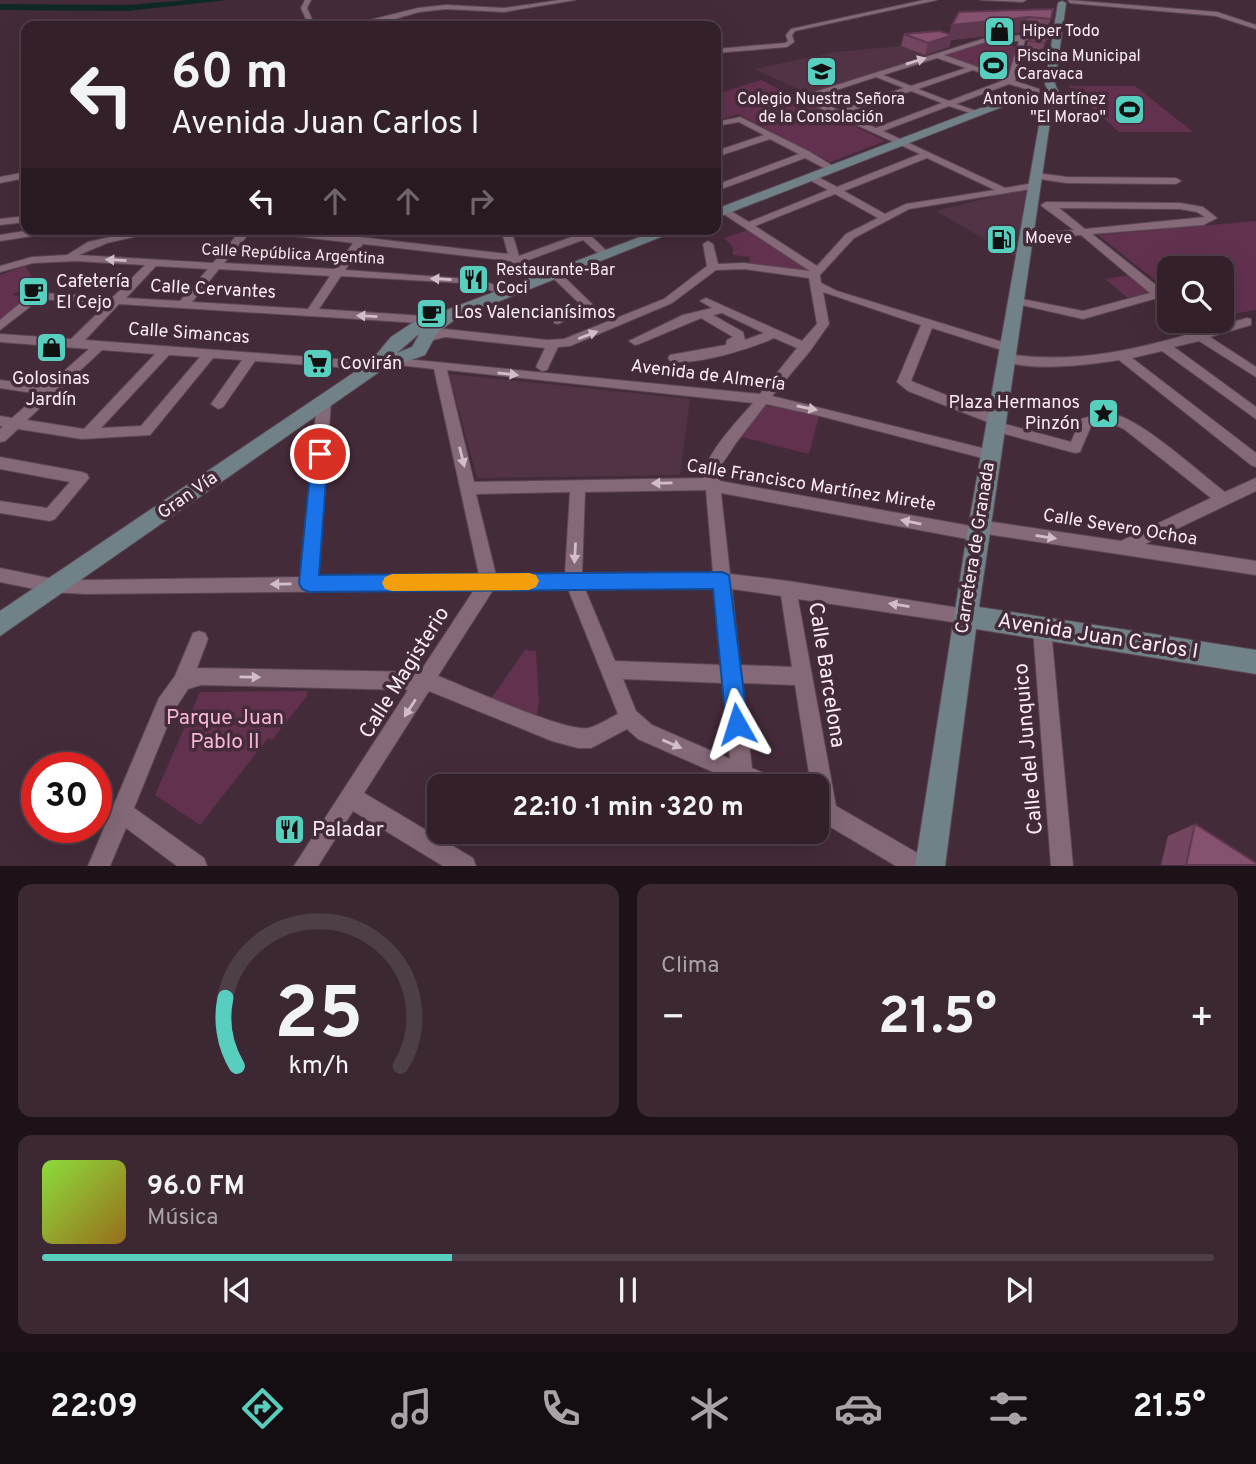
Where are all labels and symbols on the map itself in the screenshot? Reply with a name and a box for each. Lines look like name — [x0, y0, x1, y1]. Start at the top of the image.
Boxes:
shop icon: Hiper Todo — [982, 15, 1016, 49]
place label: Hiper Todo — [1022, 22, 1100, 42]
place label: Piscina Municipal Caravaca — [1017, 47, 1141, 85]
sports icon: Piscina Municipal Caravaca — [977, 49, 1011, 83]
school or university icon: Colegio Nuestra Señora de la Consolación — [804, 54, 838, 88]
one-way arrow — [906, 55, 927, 66]
place label: Colegio Nuestra Señora de la Consolación — [737, 90, 905, 128]
place label: Antonio Martínez "El Morao" — [983, 90, 1106, 128]
sports icon: Antonio Martínez "El Morao" — [1112, 92, 1146, 126]
fuel station icon: Moeve — [985, 222, 1019, 256]
place label: Moeve — [1025, 229, 1072, 249]
street label: Calle República Argentina — [201, 240, 385, 270]
one-way arrow — [105, 254, 127, 265]
place label: Restaurante-Bar Coci — [496, 261, 615, 299]
restaurant icon: Restaurante-Bar Coci — [456, 263, 490, 297]
place label: Cafetería El Cejo — [56, 271, 130, 315]
one-way arrow — [430, 273, 452, 284]
cafe icon: Cafetería El Cejo — [16, 275, 50, 309]
street label: Calle Cervantes — [149, 275, 277, 305]
cafe icon: Los Valencianísimos — [414, 296, 448, 330]
place label: Los Valencianísimos — [454, 302, 616, 325]
one-way arrow — [356, 311, 378, 322]
street label: Calle Simancas — [127, 318, 251, 350]
one-way arrow — [577, 330, 598, 341]
shop icon: Golosinas Jardín — [34, 331, 68, 365]
supermarket icon: Covirán — [300, 347, 334, 381]
place label: Covirán — [340, 353, 402, 376]
street label: Avenida de Almería — [629, 355, 787, 397]
place label: Golosinas Jardín — [12, 368, 90, 412]
one-way arrow — [497, 369, 519, 380]
place label: Plaza Hermanos Pinzón — [949, 392, 1080, 436]
place icon: Plaza Hermanos Pinzón — [1086, 396, 1120, 430]
one-way arrow — [796, 402, 818, 413]
pin — [290, 424, 350, 484]
one-way arrow — [457, 446, 468, 468]
street label: Calle Francisco Martínez Mirete — [685, 455, 937, 517]
street label: Carretera de Granada — [951, 461, 1001, 635]
street label: Gran Vía — [153, 467, 223, 525]
one-way arrow — [651, 478, 673, 489]
street label: Calle Severo Ochoa — [1041, 504, 1199, 552]
one-way arrow — [900, 516, 922, 527]
one-way arrow — [1036, 532, 1058, 543]
one-way arrow — [569, 542, 580, 564]
one-way arrow — [270, 578, 292, 590]
one-way arrow — [887, 599, 909, 610]
street label: Calle Barcelona — [801, 600, 851, 750]
street label: Calle Magisterio — [354, 602, 456, 744]
street label: Avenida Juan Carlos I — [996, 608, 1200, 666]
street label: Calle del Junquico — [1008, 662, 1050, 836]
one-way arrow — [239, 671, 261, 683]
position arrow — [700, 687, 774, 761]
one-way arrow — [404, 698, 417, 718]
park label: Parque Juan Pablo II — [166, 705, 284, 756]
one-way arrow — [662, 739, 683, 750]
speed limit sign: 30 — [21, 752, 112, 843]
restaurant icon: Paladar — [272, 813, 306, 847]
place label: Paladar — [312, 817, 384, 844]

